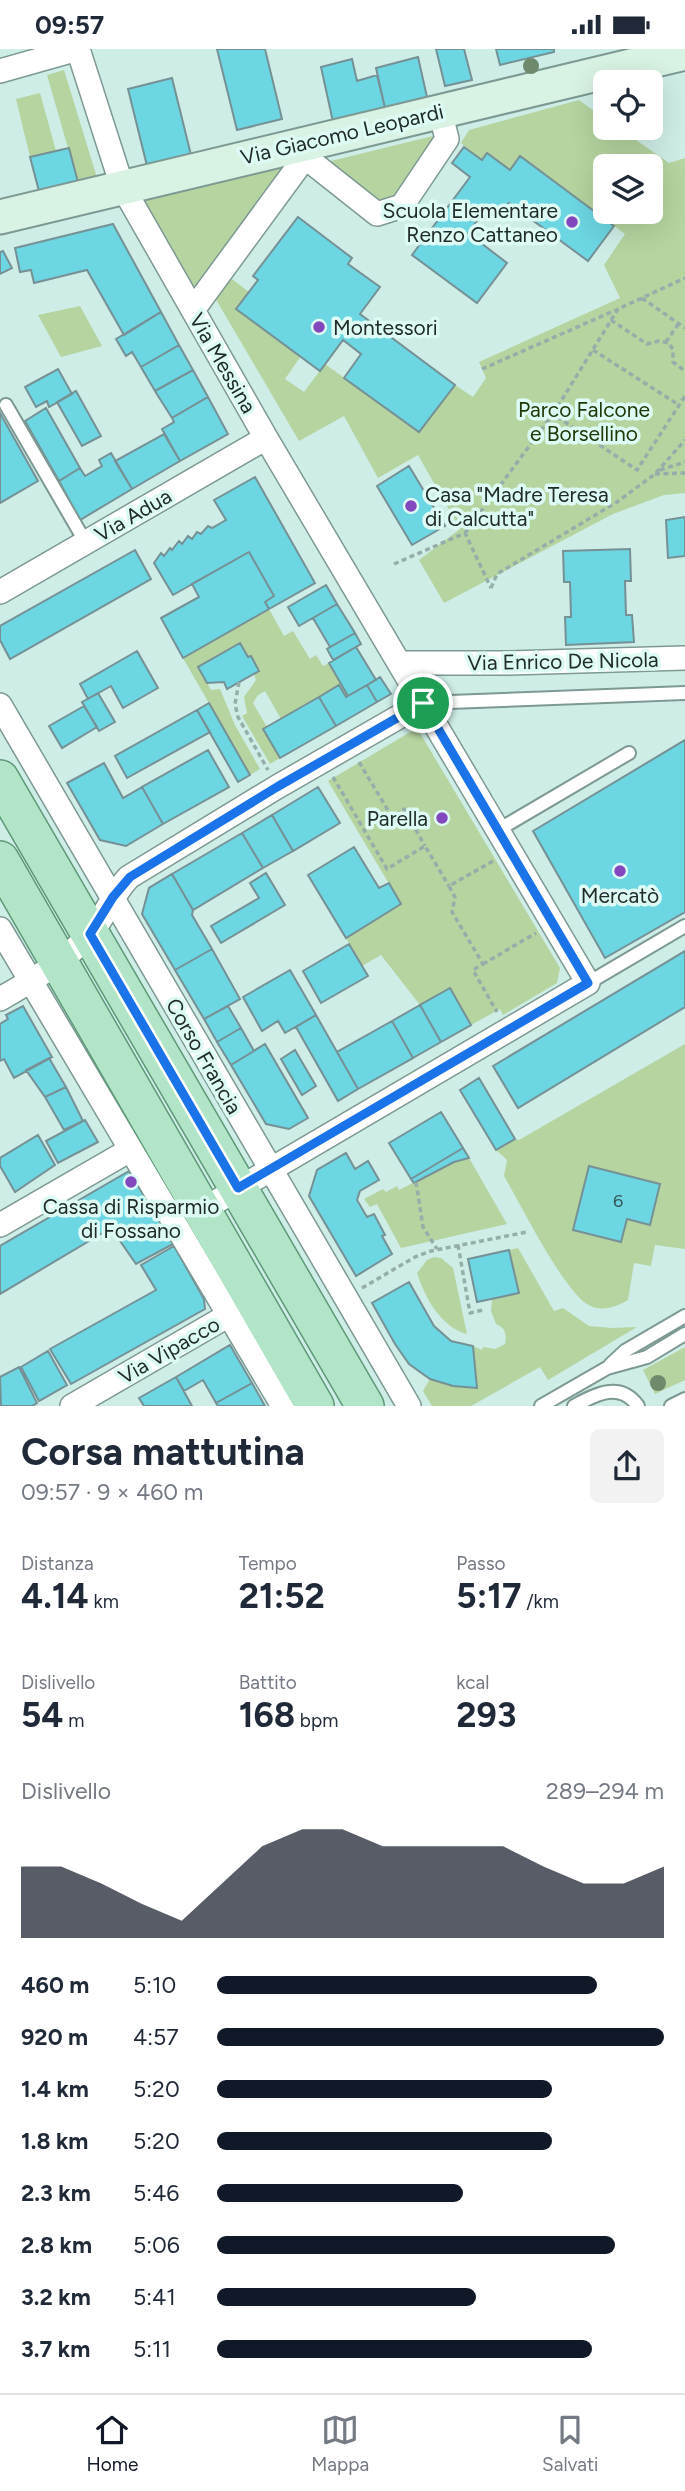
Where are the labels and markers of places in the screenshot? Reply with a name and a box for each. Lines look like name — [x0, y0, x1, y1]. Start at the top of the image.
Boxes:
place label: Scuola Elementare Renzo Cattaneo — [383, 198, 558, 247]
marker: Scuola Elementare Renzo Cattaneo — [564, 214, 580, 230]
place label: Montessori — [333, 315, 438, 340]
marker: Montessori — [311, 319, 327, 335]
place label: Casa "Madre Teresa di Calcutta" — [425, 482, 609, 531]
marker: Casa "Madre Teresa di Calcutta" — [403, 498, 419, 514]
pin — [393, 673, 453, 733]
place label: Parella — [367, 806, 428, 831]
marker: Parella — [434, 810, 450, 826]
marker: Mercatò — [612, 863, 628, 879]
place label: Mercatò — [581, 883, 659, 908]
marker: Cassa di Risparmio di Fossano — [123, 1174, 139, 1190]
place label: Cassa di Risparmio di Fossano — [43, 1194, 219, 1243]

